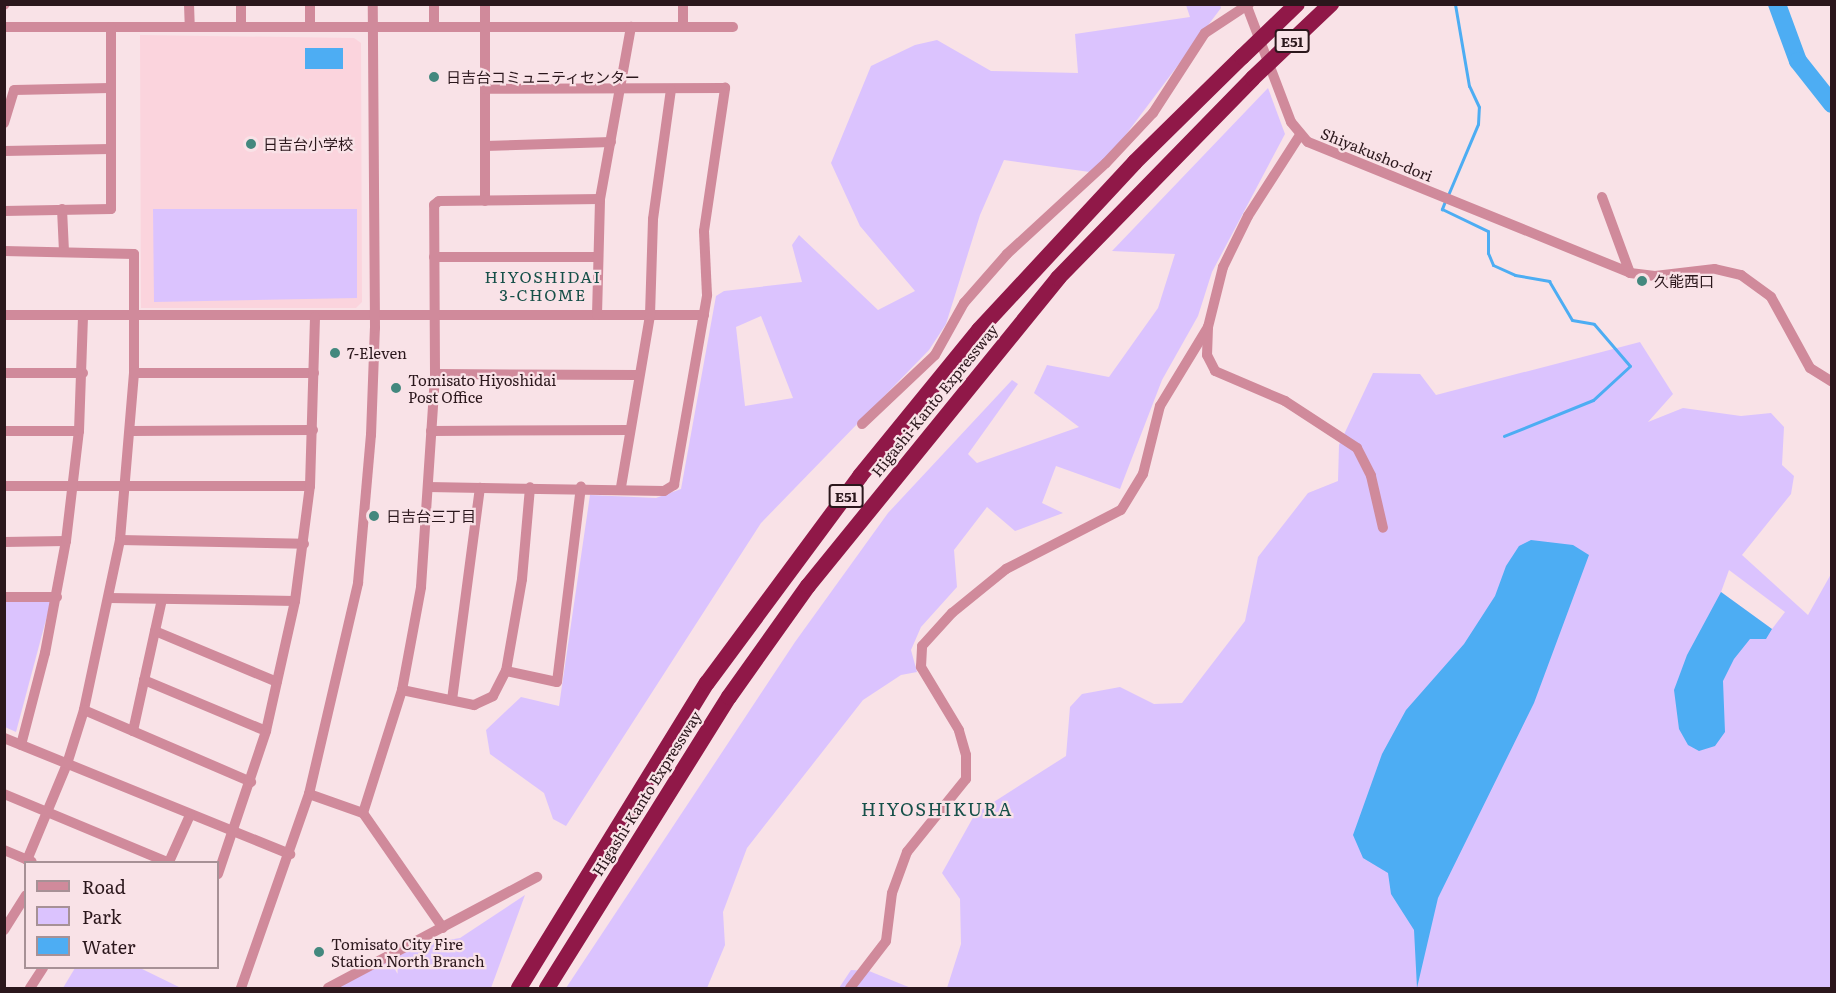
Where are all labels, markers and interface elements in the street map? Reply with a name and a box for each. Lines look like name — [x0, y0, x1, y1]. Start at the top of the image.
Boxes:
road number: E51 — [1274, 30, 1310, 52]
place label: 日吉台コミュニティセンター — [446, 68, 641, 86]
marker: 日吉台コミュニティセンター — [427, 70, 441, 84]
street label: Shiyakusho-dori — [1318, 123, 1436, 185]
place label: 日吉台小学校 — [263, 135, 353, 153]
marker: 日吉台小学校 — [244, 137, 258, 151]
district label: HIYOSHIDAI 3-CHOME — [484, 266, 602, 304]
place label: 久能西口 — [1654, 272, 1714, 290]
marker: 久能西口 — [1635, 274, 1649, 288]
street label: Higashi-Kanto Expressway — [867, 320, 1001, 480]
place label: 7-Eleven — [347, 344, 407, 362]
marker: 7-Eleven — [328, 346, 342, 360]
place label: Tomisato Hiyoshidai Post Office — [408, 370, 556, 405]
marker: Tomisato Hiyoshidai Post Office — [389, 381, 403, 395]
road number: E51 — [828, 485, 864, 507]
place label: 日吉台三丁目 — [386, 507, 476, 525]
marker: 日吉台三丁目 — [367, 509, 381, 523]
street label: Higashi-Kanto Expressway — [588, 707, 704, 879]
district label: HIYOSHIKURA — [861, 798, 1013, 820]
legend — [24, 861, 219, 969]
text: Road — [82, 873, 126, 900]
text: Park — [82, 903, 121, 930]
text: Water — [82, 933, 135, 960]
place label: Tomisato City Fire Station North Branch — [331, 934, 485, 969]
marker: Tomisato City Fire Station North Branch — [312, 945, 326, 959]

